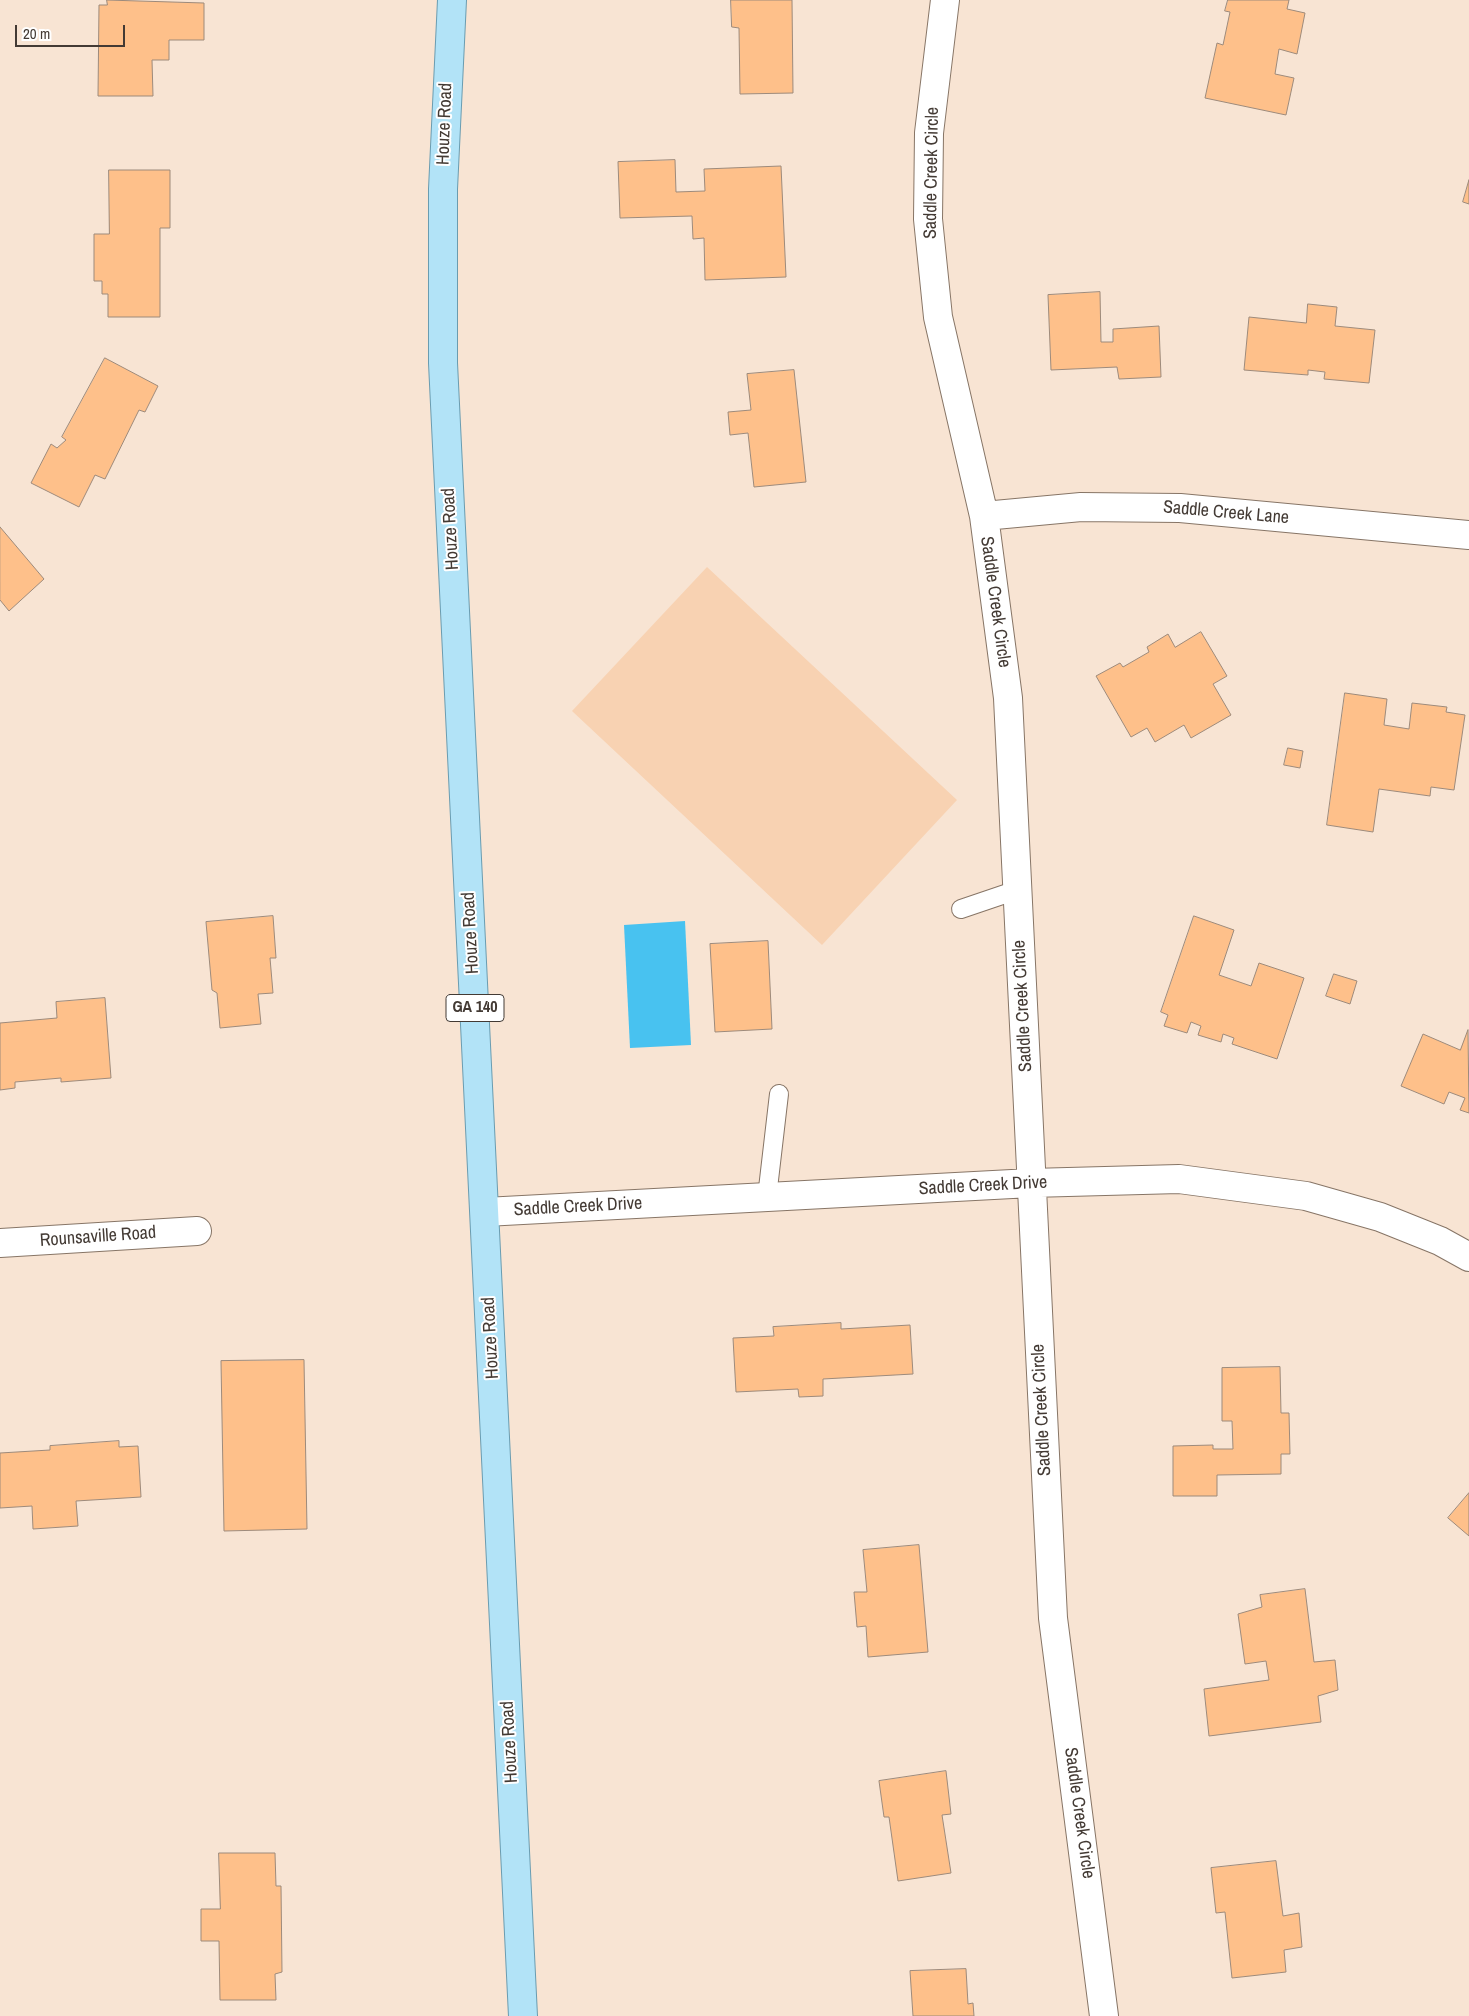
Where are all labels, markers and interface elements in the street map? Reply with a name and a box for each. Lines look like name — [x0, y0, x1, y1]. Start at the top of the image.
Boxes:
scale bar — [18, 15, 128, 47]
text: 20 m — [23, 23, 50, 44]
street label: Houze Road — [433, 83, 457, 165]
street label: Saddle Creek Circle — [920, 107, 944, 239]
street label: Houze Road — [438, 487, 464, 571]
street label: Saddle Creek Lane — [1162, 497, 1290, 529]
street label: Saddle Creek Circle — [975, 535, 1015, 669]
street label: Houze Road — [458, 891, 484, 975]
street label: Saddle Creek Circle — [1009, 939, 1037, 1073]
road number: GA 140 — [446, 994, 504, 1021]
street label: Saddle Creek Drive — [918, 1172, 1048, 1200]
street label: Saddle Creek Drive — [513, 1193, 643, 1221]
street label: Rounsaville Road — [39, 1222, 157, 1252]
street label: Houze Road — [478, 1296, 504, 1380]
street label: Saddle Creek Circle — [1028, 1343, 1056, 1477]
street label: Houze Road — [497, 1700, 523, 1784]
street label: Saddle Creek Circle — [1059, 1746, 1099, 1880]

